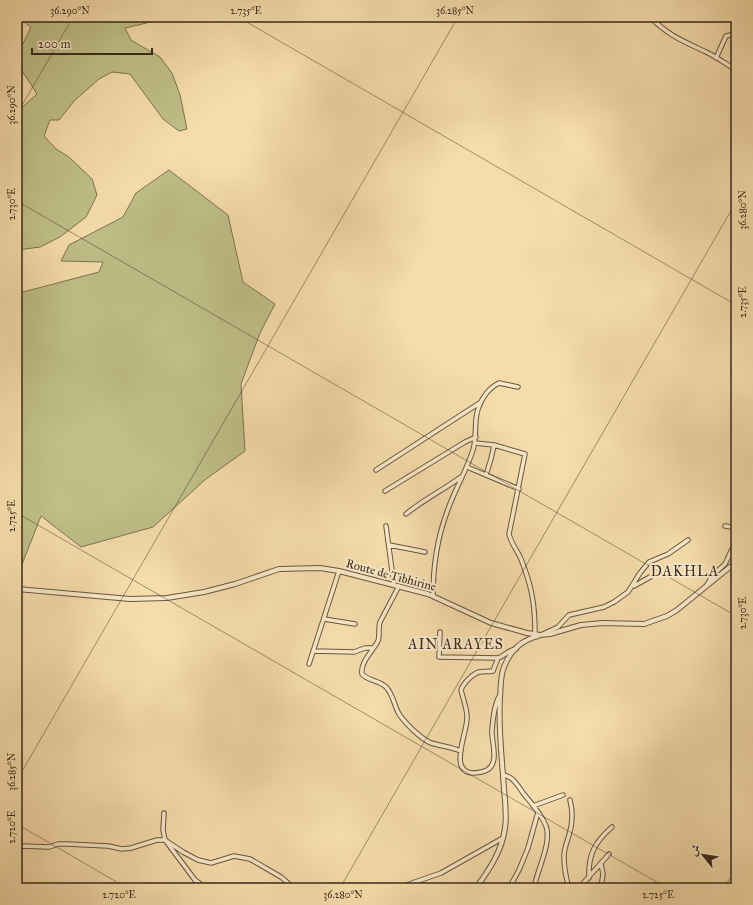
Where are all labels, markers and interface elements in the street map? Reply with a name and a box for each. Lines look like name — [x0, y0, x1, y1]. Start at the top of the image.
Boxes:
text: 36.290°N — [50, 5, 90, 17]
text: 2.735°E — [230, 5, 262, 17]
text: 36.285°N — [436, 5, 475, 17]
scale bar — [32, 30, 152, 56]
text: 200 m — [38, 37, 71, 51]
text: 36.290°N — [6, 85, 18, 125]
text: 2.730°E — [6, 188, 18, 220]
text: 36.280°N — [737, 190, 749, 230]
text: 2.735°E — [737, 286, 749, 318]
text: 2.725°E — [6, 500, 18, 532]
street label: Route de Tibhirine — [344, 556, 438, 594]
district label: DAKHLA — [651, 563, 719, 580]
text: 2.730°E — [737, 597, 749, 629]
district label: AIN ARAYES — [407, 636, 504, 653]
text: 36.285°N — [6, 752, 18, 791]
text: 2.720°E — [6, 810, 18, 844]
north arrow — [683, 835, 723, 875]
text: ش — [686, 842, 703, 858]
text: 2.720°E — [102, 889, 136, 901]
text: 36.280°N — [323, 889, 363, 901]
text: 2.725°E — [642, 889, 674, 901]

